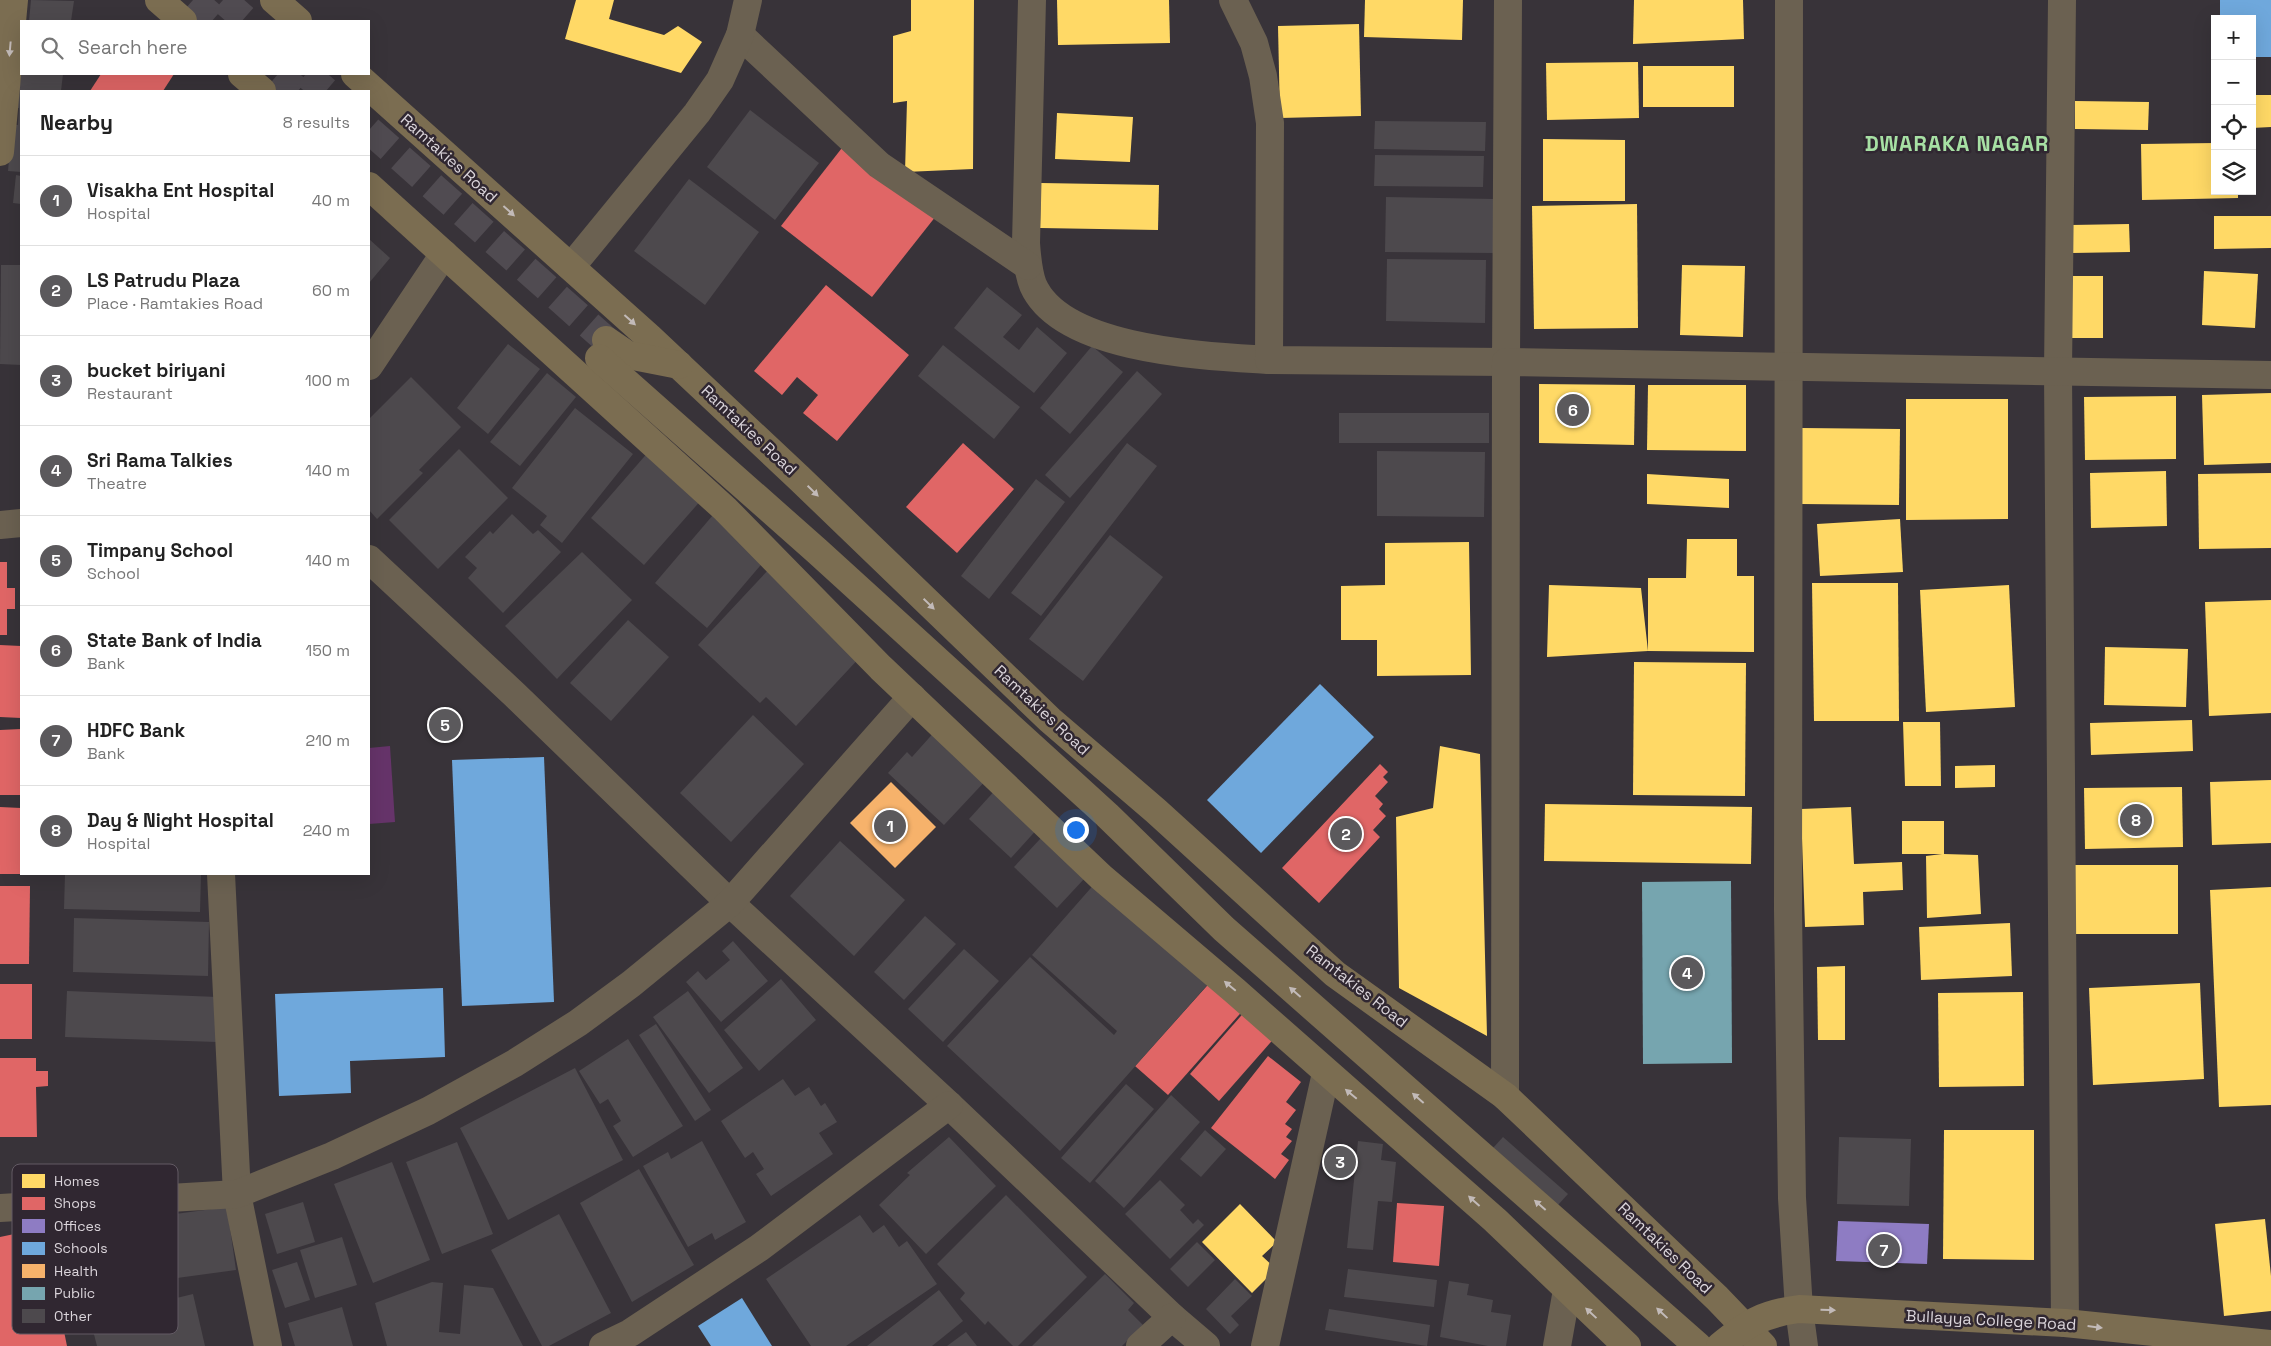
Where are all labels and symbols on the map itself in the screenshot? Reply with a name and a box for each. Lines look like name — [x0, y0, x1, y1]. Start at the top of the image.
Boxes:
one-way arrow — [5, 41, 13, 57]
street label: Ramtakies Road — [396, 109, 502, 207]
district label: DWARAKA NAGAR — [1865, 130, 2049, 157]
one-way arrow — [502, 206, 515, 217]
one-way arrow — [624, 314, 637, 325]
street label: Ramtakies Road — [697, 380, 801, 480]
pin: 6 — [1557, 391, 1589, 429]
one-way arrow — [806, 484, 818, 496]
one-way arrow — [923, 598, 935, 610]
street label: Ramtakies Road — [990, 660, 1094, 760]
pin: 5 — [429, 706, 461, 744]
pin: 8 — [2120, 801, 2152, 839]
pin: 1 — [874, 807, 906, 845]
pin: 2 — [1330, 815, 1362, 853]
your location — [1063, 817, 1089, 843]
street label: Ramtakies Road — [1302, 940, 1412, 1032]
pin: 4 — [1671, 954, 1703, 992]
one-way arrow — [1223, 981, 1236, 992]
one-way arrow — [1289, 986, 1302, 997]
one-way arrow — [1345, 1089, 1358, 1100]
one-way arrow — [1411, 1093, 1424, 1104]
pin: 3 — [1324, 1143, 1356, 1181]
legend — [12, 1164, 178, 1334]
text: Homes — [54, 1172, 100, 1190]
text: Shops — [54, 1194, 96, 1212]
one-way arrow — [1468, 1195, 1480, 1207]
street label: Ramtakies Road — [1613, 1198, 1717, 1298]
one-way arrow — [1534, 1200, 1547, 1211]
text: Offices — [54, 1217, 101, 1235]
pin: 7 — [1868, 1231, 1900, 1269]
text: Schools — [54, 1239, 108, 1257]
text: Health — [54, 1262, 98, 1280]
text: Public — [54, 1284, 95, 1302]
street label: Bullayya College Road — [1905, 1305, 2077, 1335]
one-way arrow — [1820, 1306, 1836, 1314]
text: Other — [54, 1307, 92, 1325]
one-way arrow — [1586, 1307, 1598, 1319]
one-way arrow — [1656, 1307, 1668, 1319]
one-way arrow — [2087, 1323, 2103, 1331]

